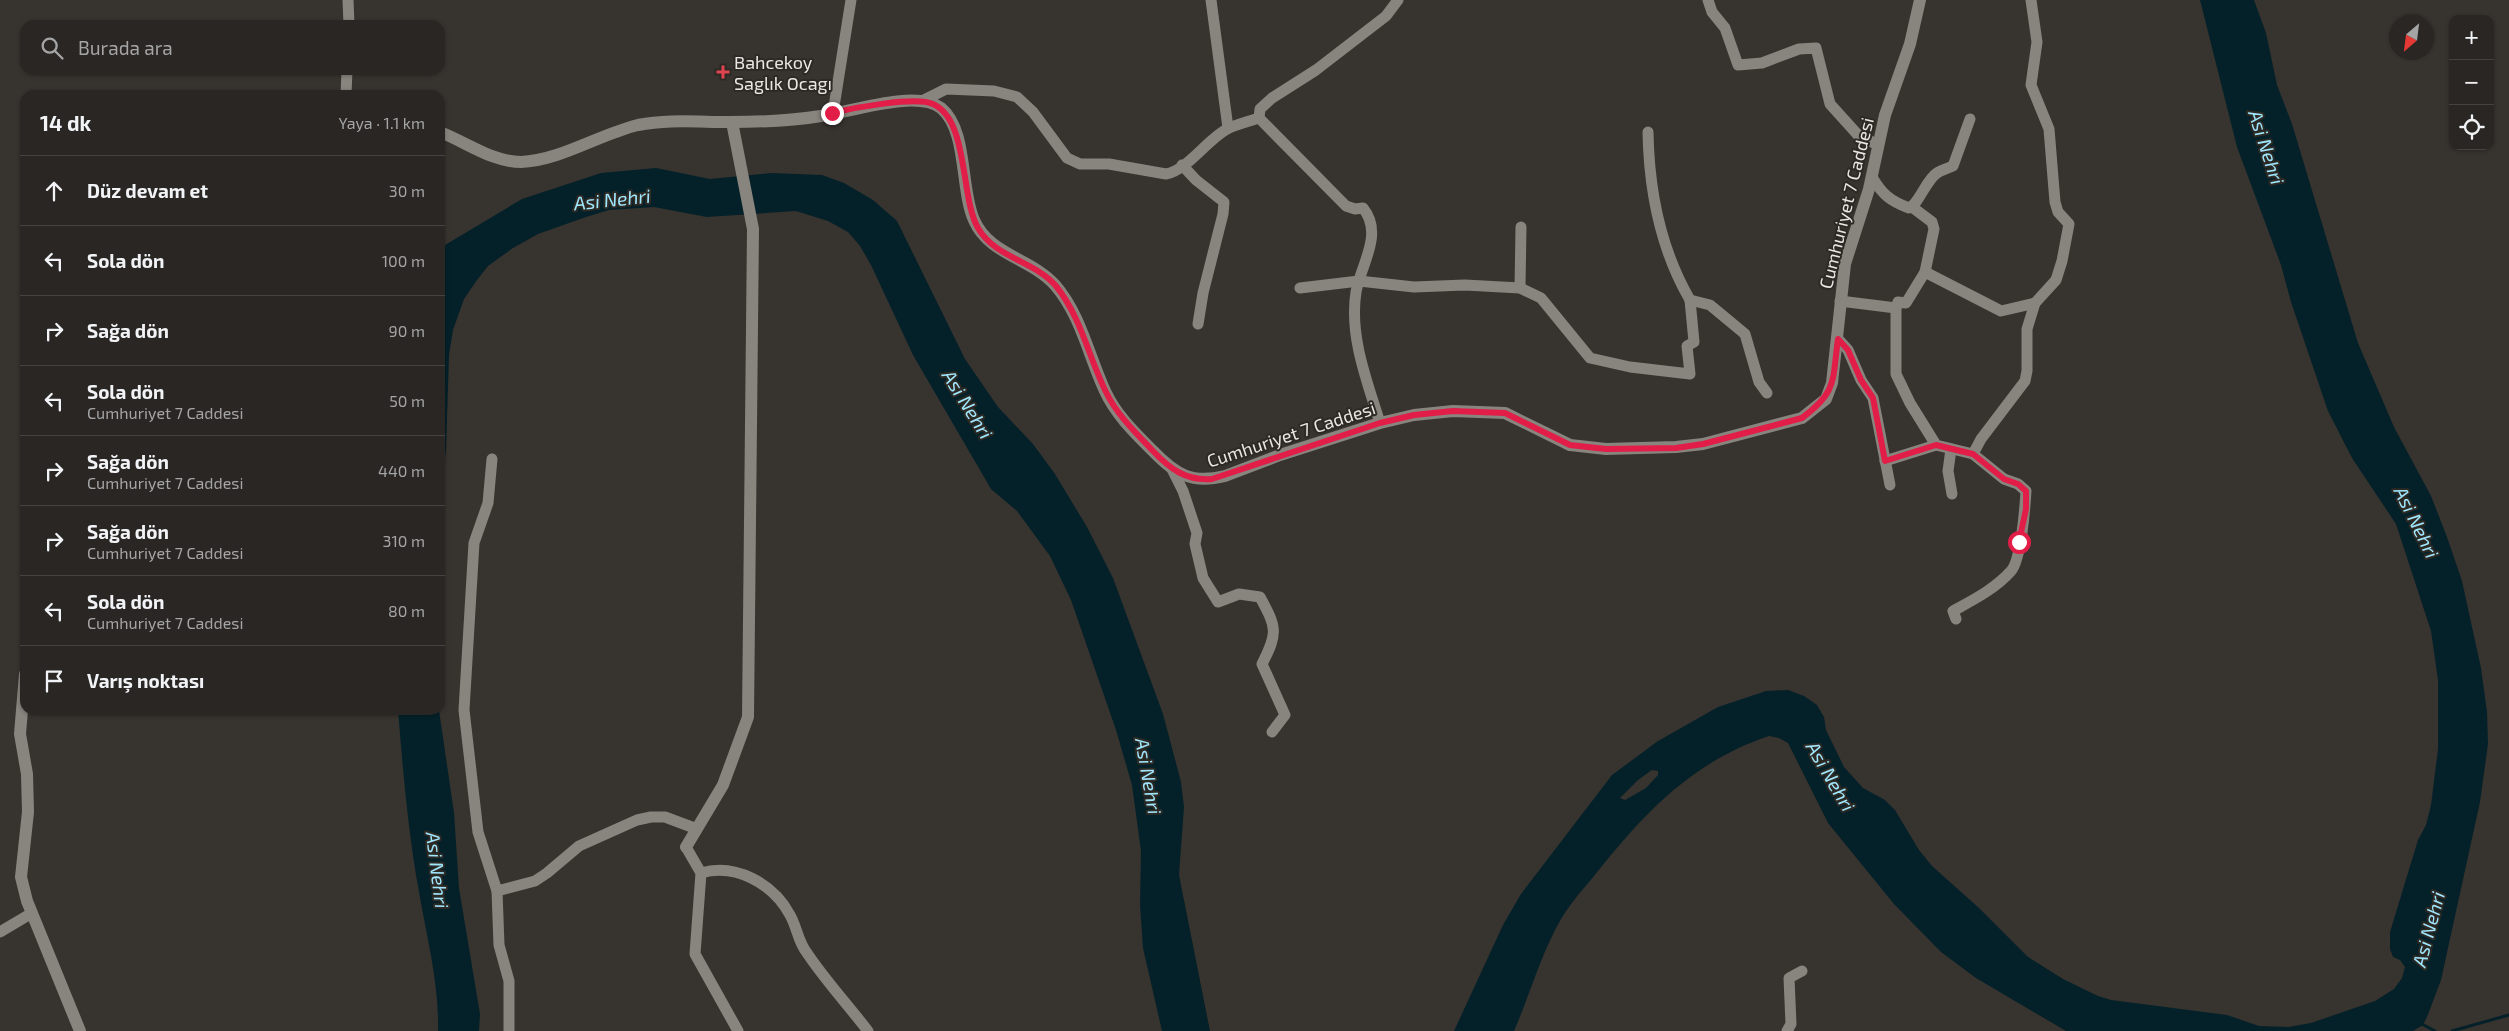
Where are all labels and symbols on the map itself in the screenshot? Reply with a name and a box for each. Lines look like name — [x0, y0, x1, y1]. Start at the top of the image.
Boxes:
north arrow — [2389, 15, 2434, 60]
place label: Bahcekoy Saglık Ocagı — [734, 51, 832, 94]
marker: Bahcekoy Saglık Ocagı — [716, 65, 730, 79]
route end — [821, 102, 844, 125]
water label: Asi Nehri — [2244, 106, 2290, 188]
street label: Cumhuriyet 7 Caddesi — [1814, 115, 1878, 291]
water label: Asi Nehri — [571, 184, 652, 215]
water label: Asi Nehri — [937, 364, 998, 443]
street label: Cumhuriyet 7 Caddesi — [1204, 396, 1378, 472]
water label: Asi Nehri — [2389, 481, 2444, 562]
route start — [2008, 531, 2031, 554]
water label: Asi Nehri — [1131, 735, 1167, 816]
water label: Asi Nehri — [1801, 736, 1860, 815]
water label: Asi Nehri — [422, 829, 454, 910]
water label: Asi Nehri — [2407, 888, 2449, 970]

